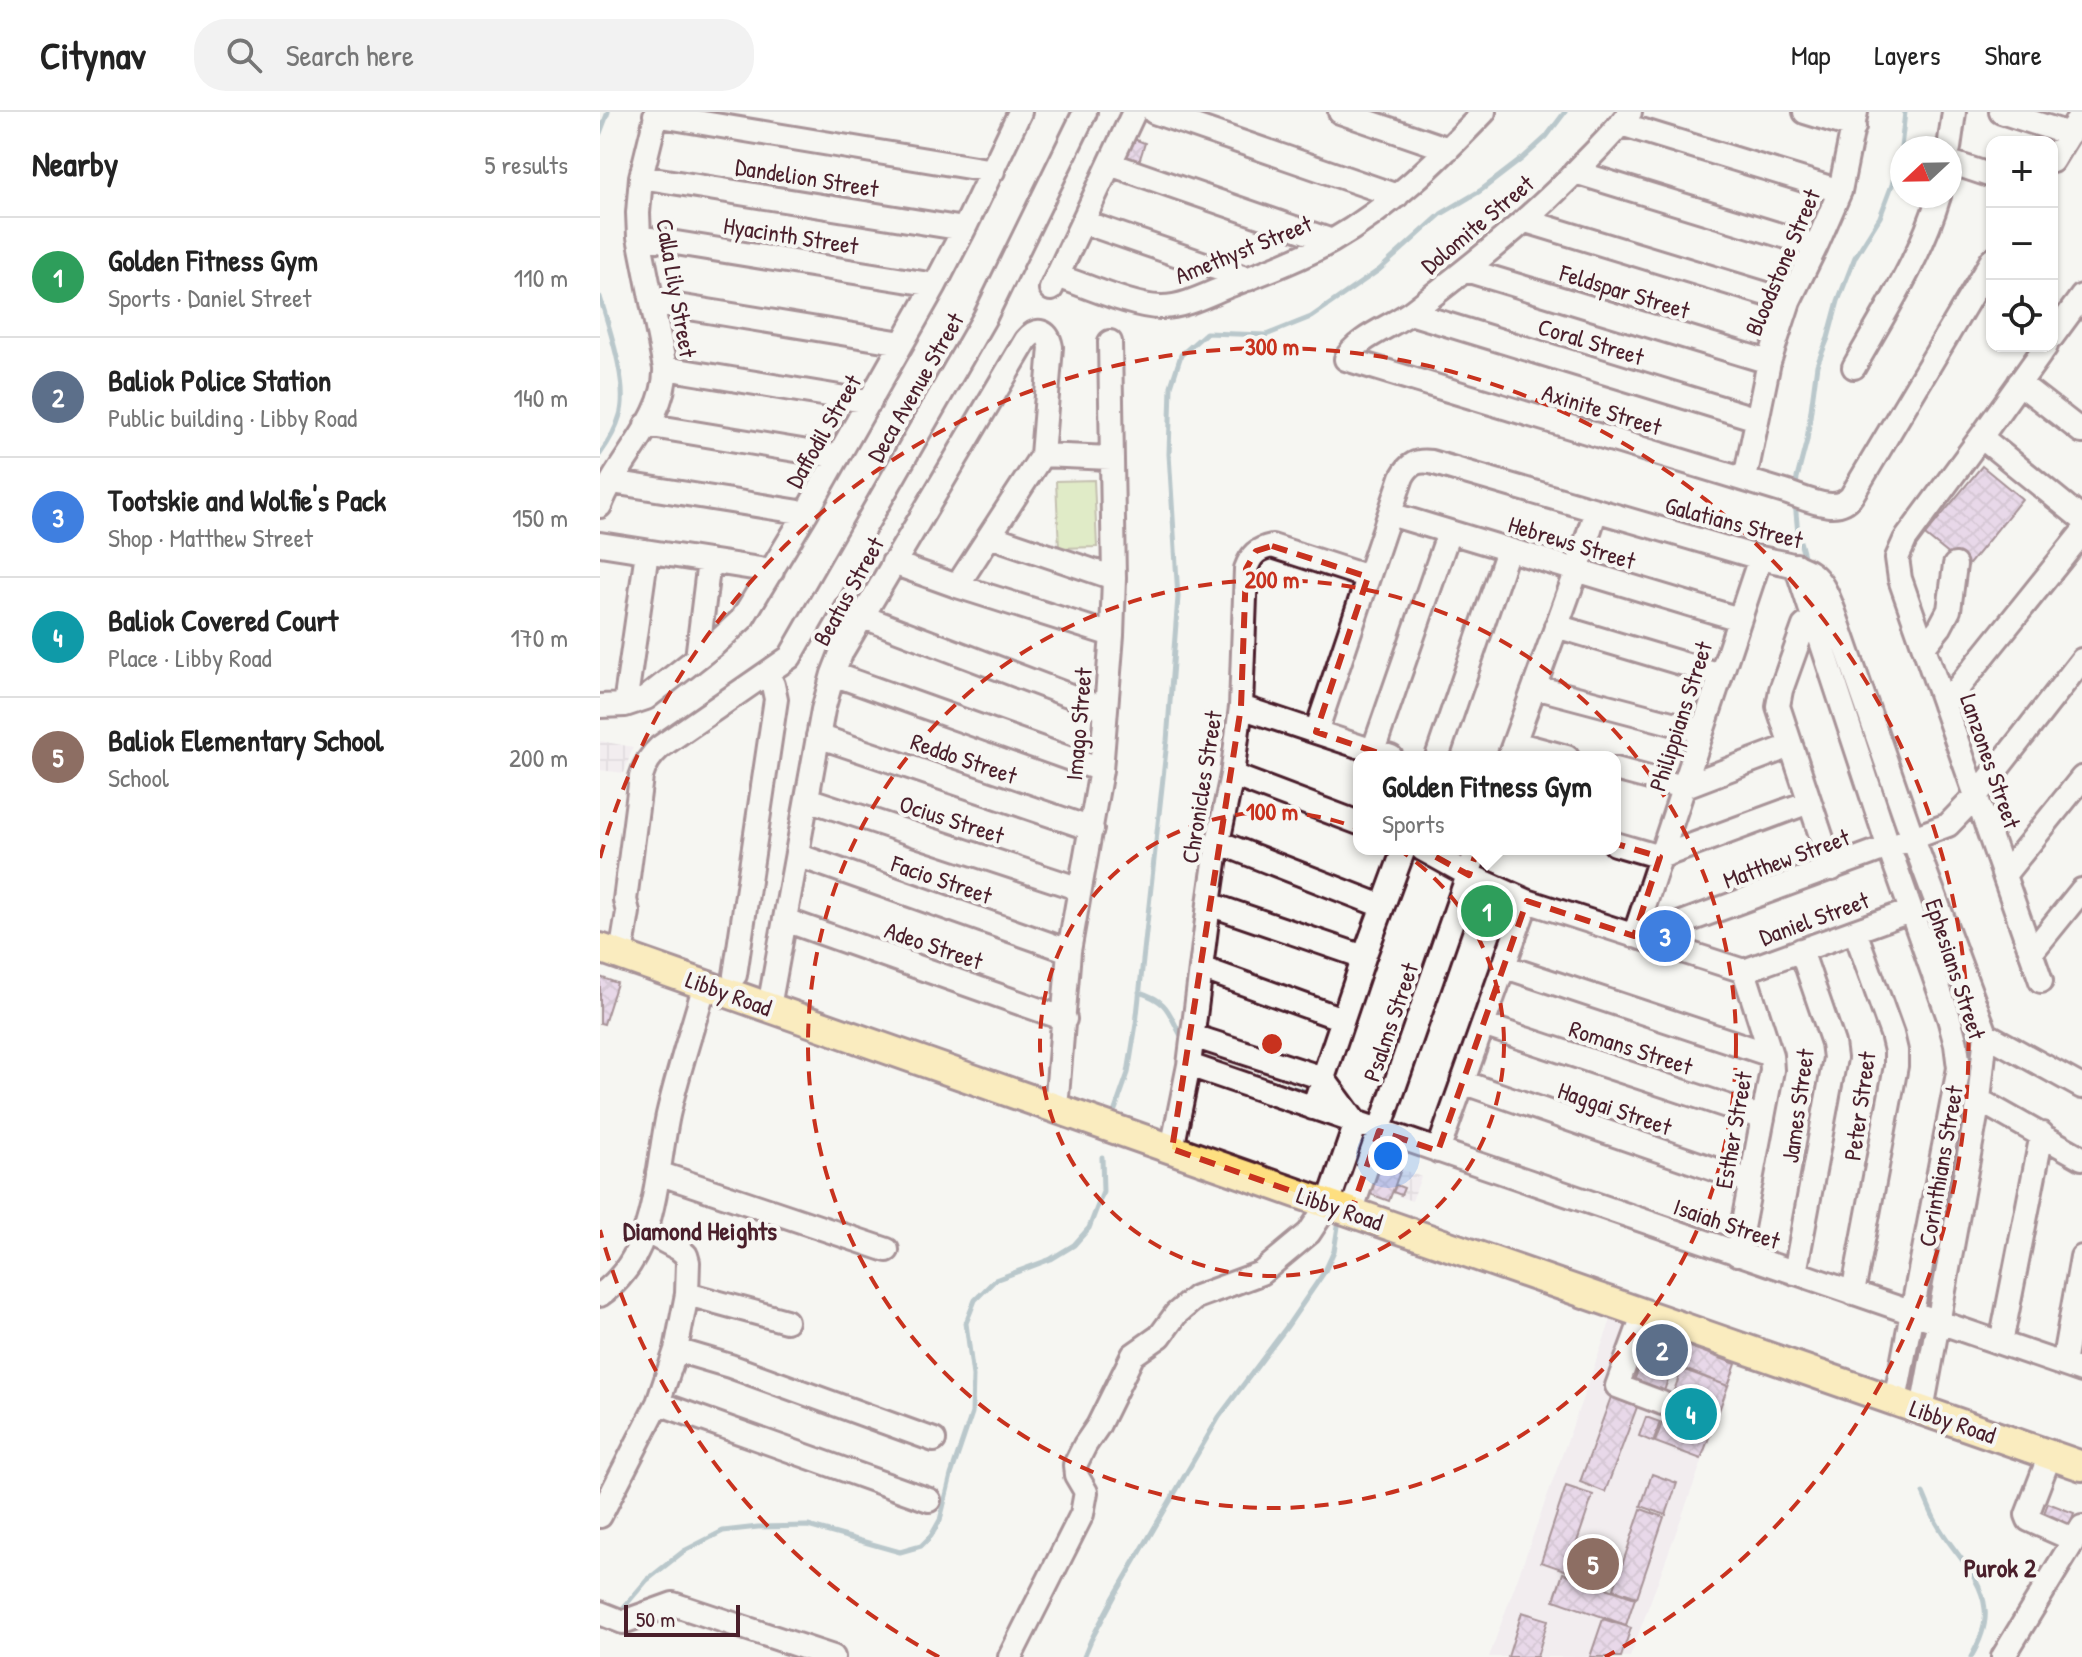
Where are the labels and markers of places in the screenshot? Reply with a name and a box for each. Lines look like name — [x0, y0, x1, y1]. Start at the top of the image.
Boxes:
pin: 1 — [1461, 881, 1513, 941]
pin: 3 — [1639, 906, 1691, 966]
centre of rings — [1258, 1030, 1286, 1058]
pin: 2 — [1636, 1320, 1688, 1380]
pin: 4 — [1665, 1384, 1717, 1444]
pin: 5 — [1567, 1534, 1619, 1594]

